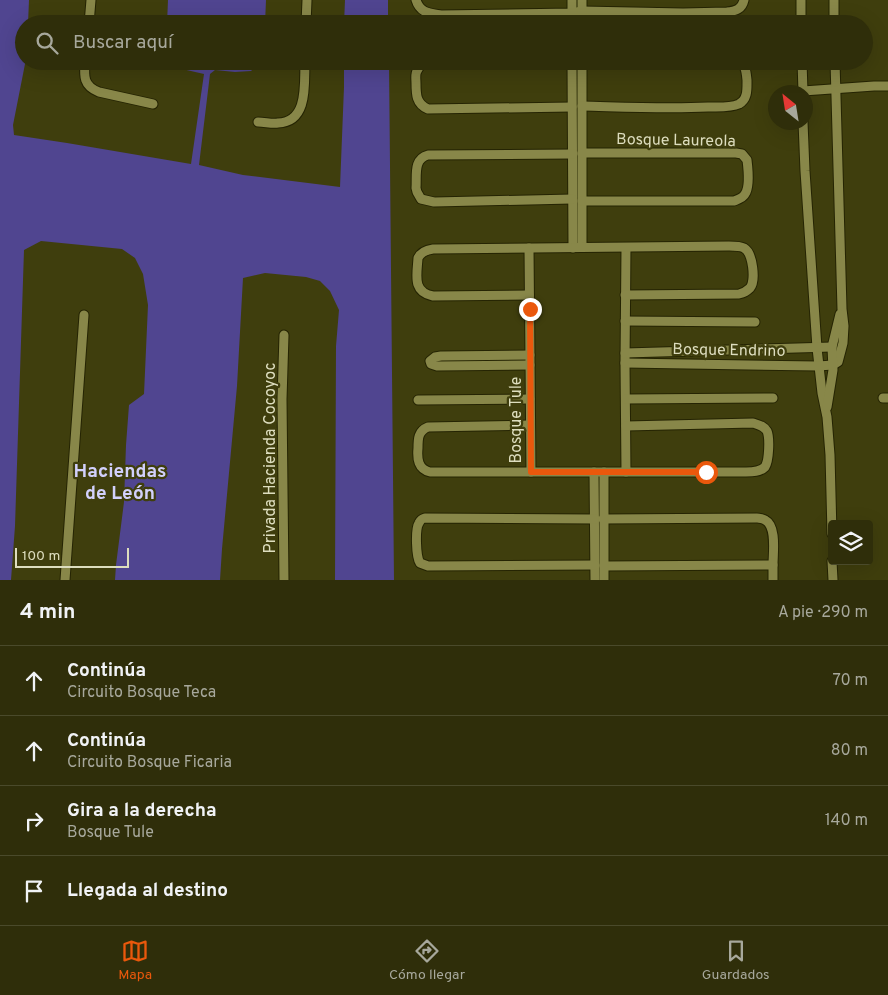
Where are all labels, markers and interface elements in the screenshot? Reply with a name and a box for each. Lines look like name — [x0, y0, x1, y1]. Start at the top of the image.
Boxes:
search box — [15, 15, 873, 70]
icon: search — [33, 29, 61, 57]
text: Buscar aquí — [73, 31, 173, 55]
north arrow — [768, 85, 813, 130]
street label: Bosque Laureola — [616, 130, 736, 152]
route end — [519, 298, 542, 321]
street label: Bosque Endrino — [672, 340, 786, 362]
street label: Privada Hacienda Cocoyoc — [261, 363, 281, 553]
street label: Bosque Tule — [507, 377, 527, 463]
district label: Haciendas de León — [74, 460, 166, 506]
route start — [695, 461, 718, 484]
map controls — [828, 520, 873, 565]
button: layers — [828, 520, 873, 565]
scale bar — [15, 545, 129, 568]
text: 100 m — [22, 548, 60, 565]
text: 4 min — [20, 599, 76, 626]
text: A pie · 290 m — [778, 603, 868, 623]
text: Continúa — [67, 659, 146, 683]
icon: ahead — [20, 667, 48, 695]
text: 70 m — [833, 671, 868, 691]
text: Circuito Bosque Teca — [67, 683, 216, 703]
text: Continúa — [67, 729, 146, 753]
icon: ahead — [20, 737, 48, 765]
text: 80 m — [831, 741, 868, 761]
text: Circuito Bosque Ficaria — [67, 753, 232, 773]
text: Gira a la derecha — [67, 799, 217, 823]
icon: right — [20, 807, 48, 835]
text: 140 m — [825, 811, 868, 831]
text: Bosque Tule — [67, 823, 154, 843]
icon: arrive — [20, 877, 48, 905]
text: Llegada al destino — [67, 879, 228, 903]
tab: Mapa — [118, 937, 152, 984]
tab: Cómo llegar — [389, 937, 465, 984]
tab: Guardados — [702, 937, 770, 984]

